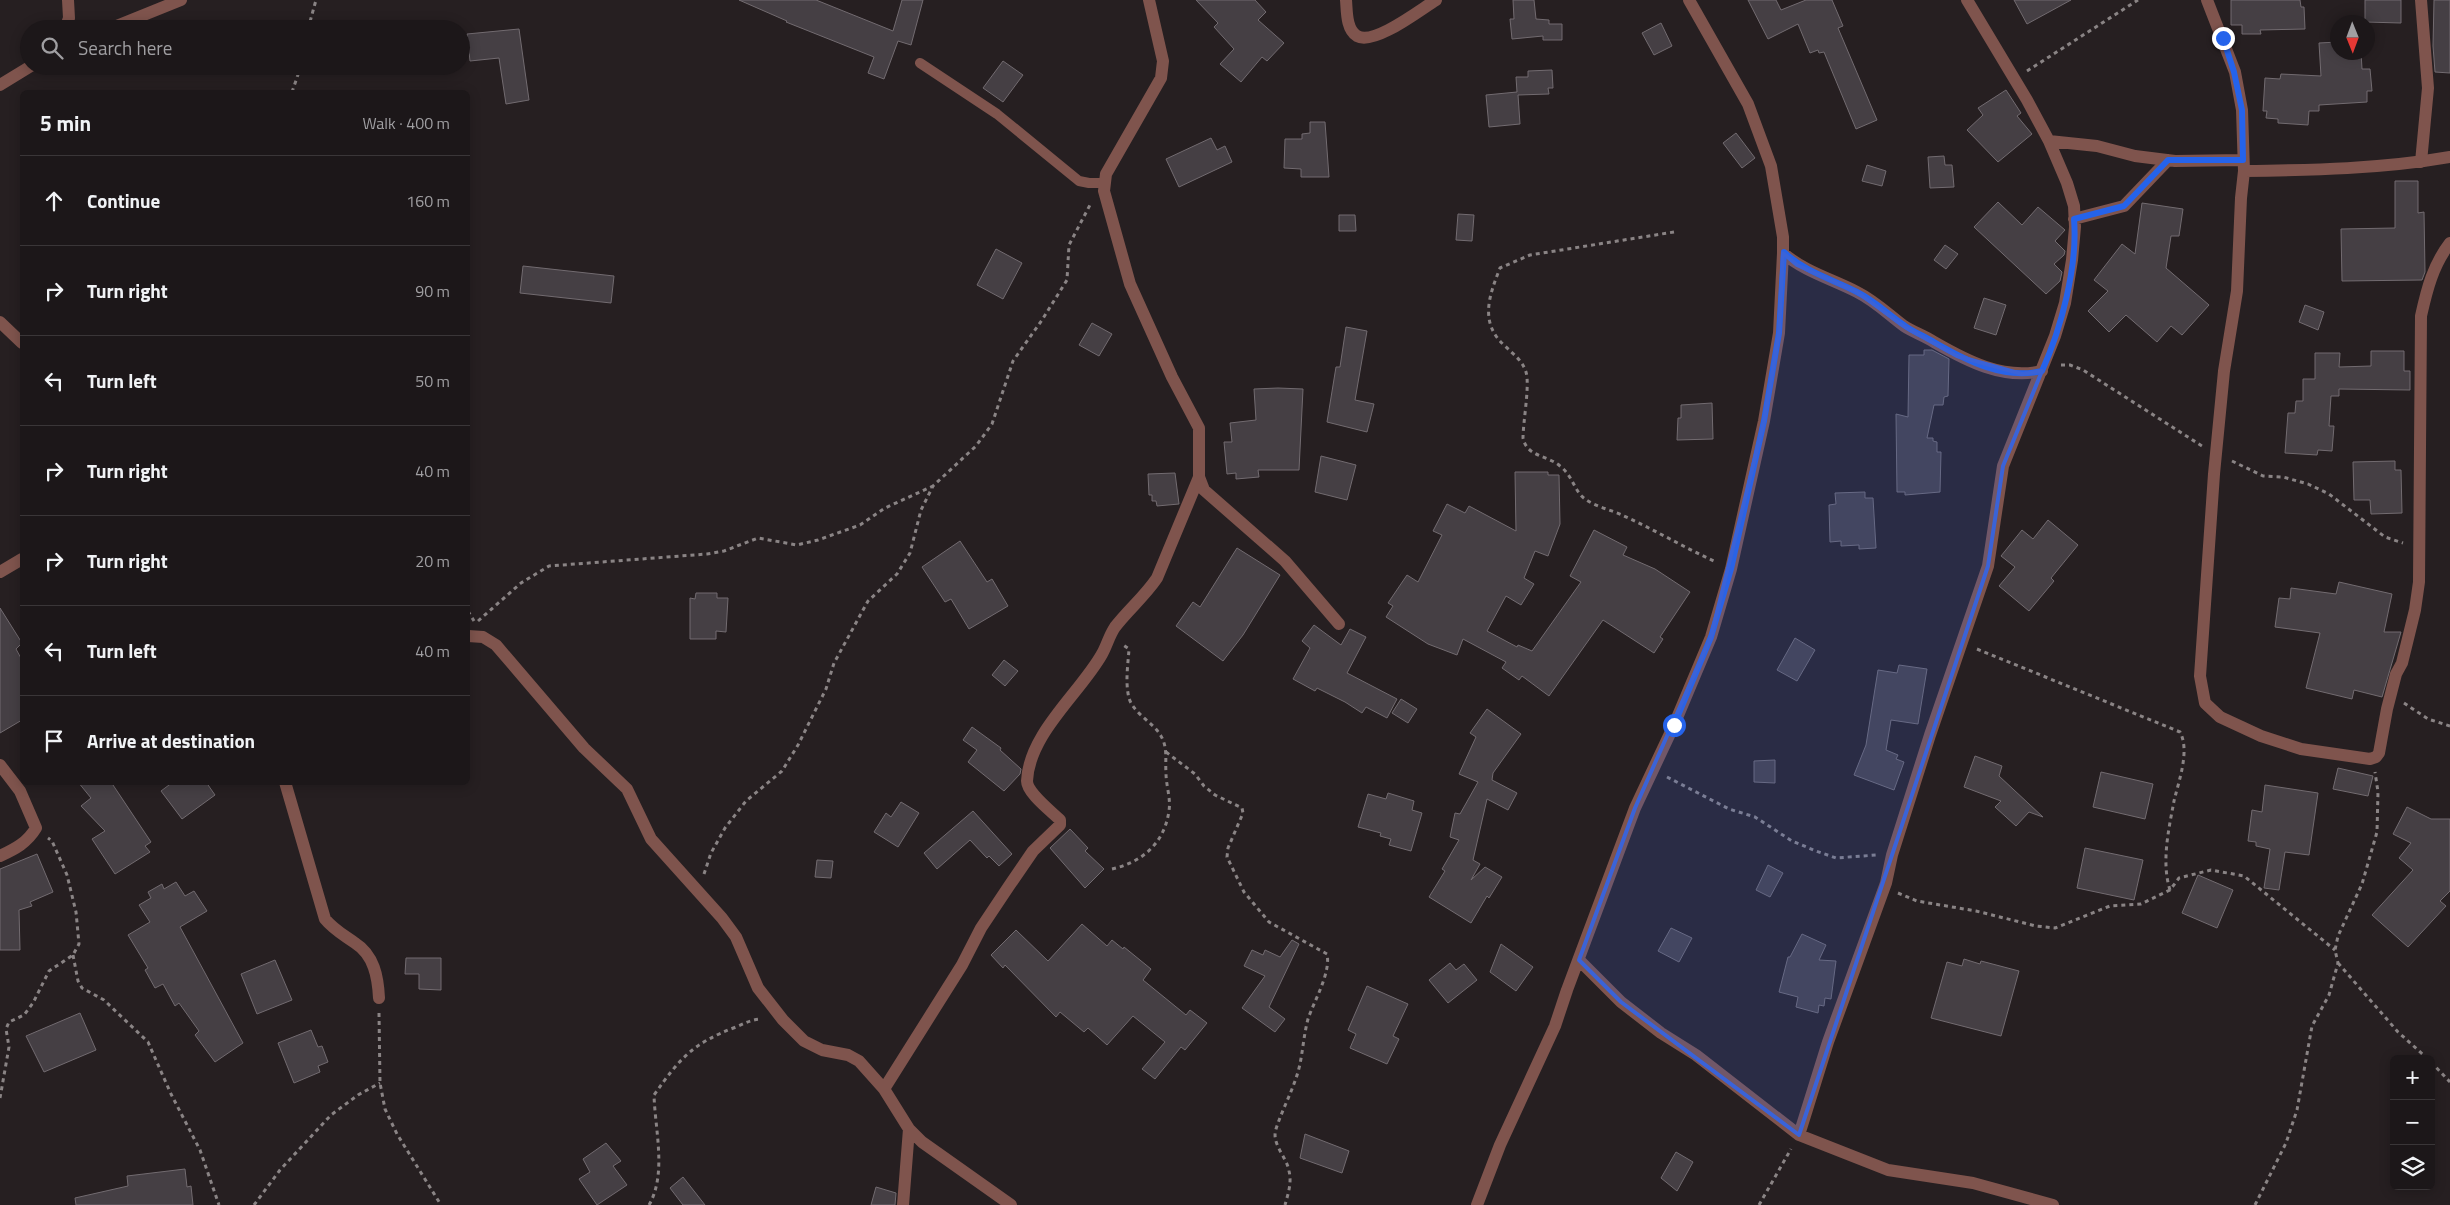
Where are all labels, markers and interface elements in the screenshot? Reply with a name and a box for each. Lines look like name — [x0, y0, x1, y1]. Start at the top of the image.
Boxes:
north arrow — [2330, 15, 2375, 60]
search box — [20, 20, 470, 75]
route end — [2212, 27, 2235, 50]
text: Search here — [78, 33, 172, 62]
icon: search — [38, 34, 66, 62]
text: 5 min — [40, 107, 91, 139]
text: Walk · 400 m — [362, 111, 450, 135]
text: Continue — [87, 186, 160, 215]
icon: ahead — [40, 187, 68, 215]
text: 160 m — [406, 189, 450, 213]
text: Turn right — [87, 276, 168, 305]
icon: right — [40, 277, 68, 305]
text: 90 m — [415, 279, 450, 303]
text: Turn left — [87, 366, 157, 395]
icon: left — [40, 367, 68, 395]
text: 50 m — [415, 369, 450, 393]
text: Turn right — [87, 456, 168, 485]
icon: right — [40, 457, 68, 485]
text: 40 m — [415, 459, 450, 483]
text: Turn right — [87, 546, 168, 575]
icon: right — [40, 547, 68, 575]
text: 20 m — [415, 549, 450, 573]
text: Turn left — [87, 636, 157, 665]
icon: left — [40, 637, 68, 665]
text: 40 m — [415, 639, 450, 663]
route start — [1663, 714, 1686, 737]
text: Arrive at destination — [87, 726, 255, 755]
icon: arrive — [40, 727, 68, 755]
map controls — [2390, 1055, 2435, 1190]
button: + — [2390, 1055, 2435, 1100]
button: − — [2390, 1100, 2435, 1145]
button: layers — [2390, 1145, 2435, 1190]

